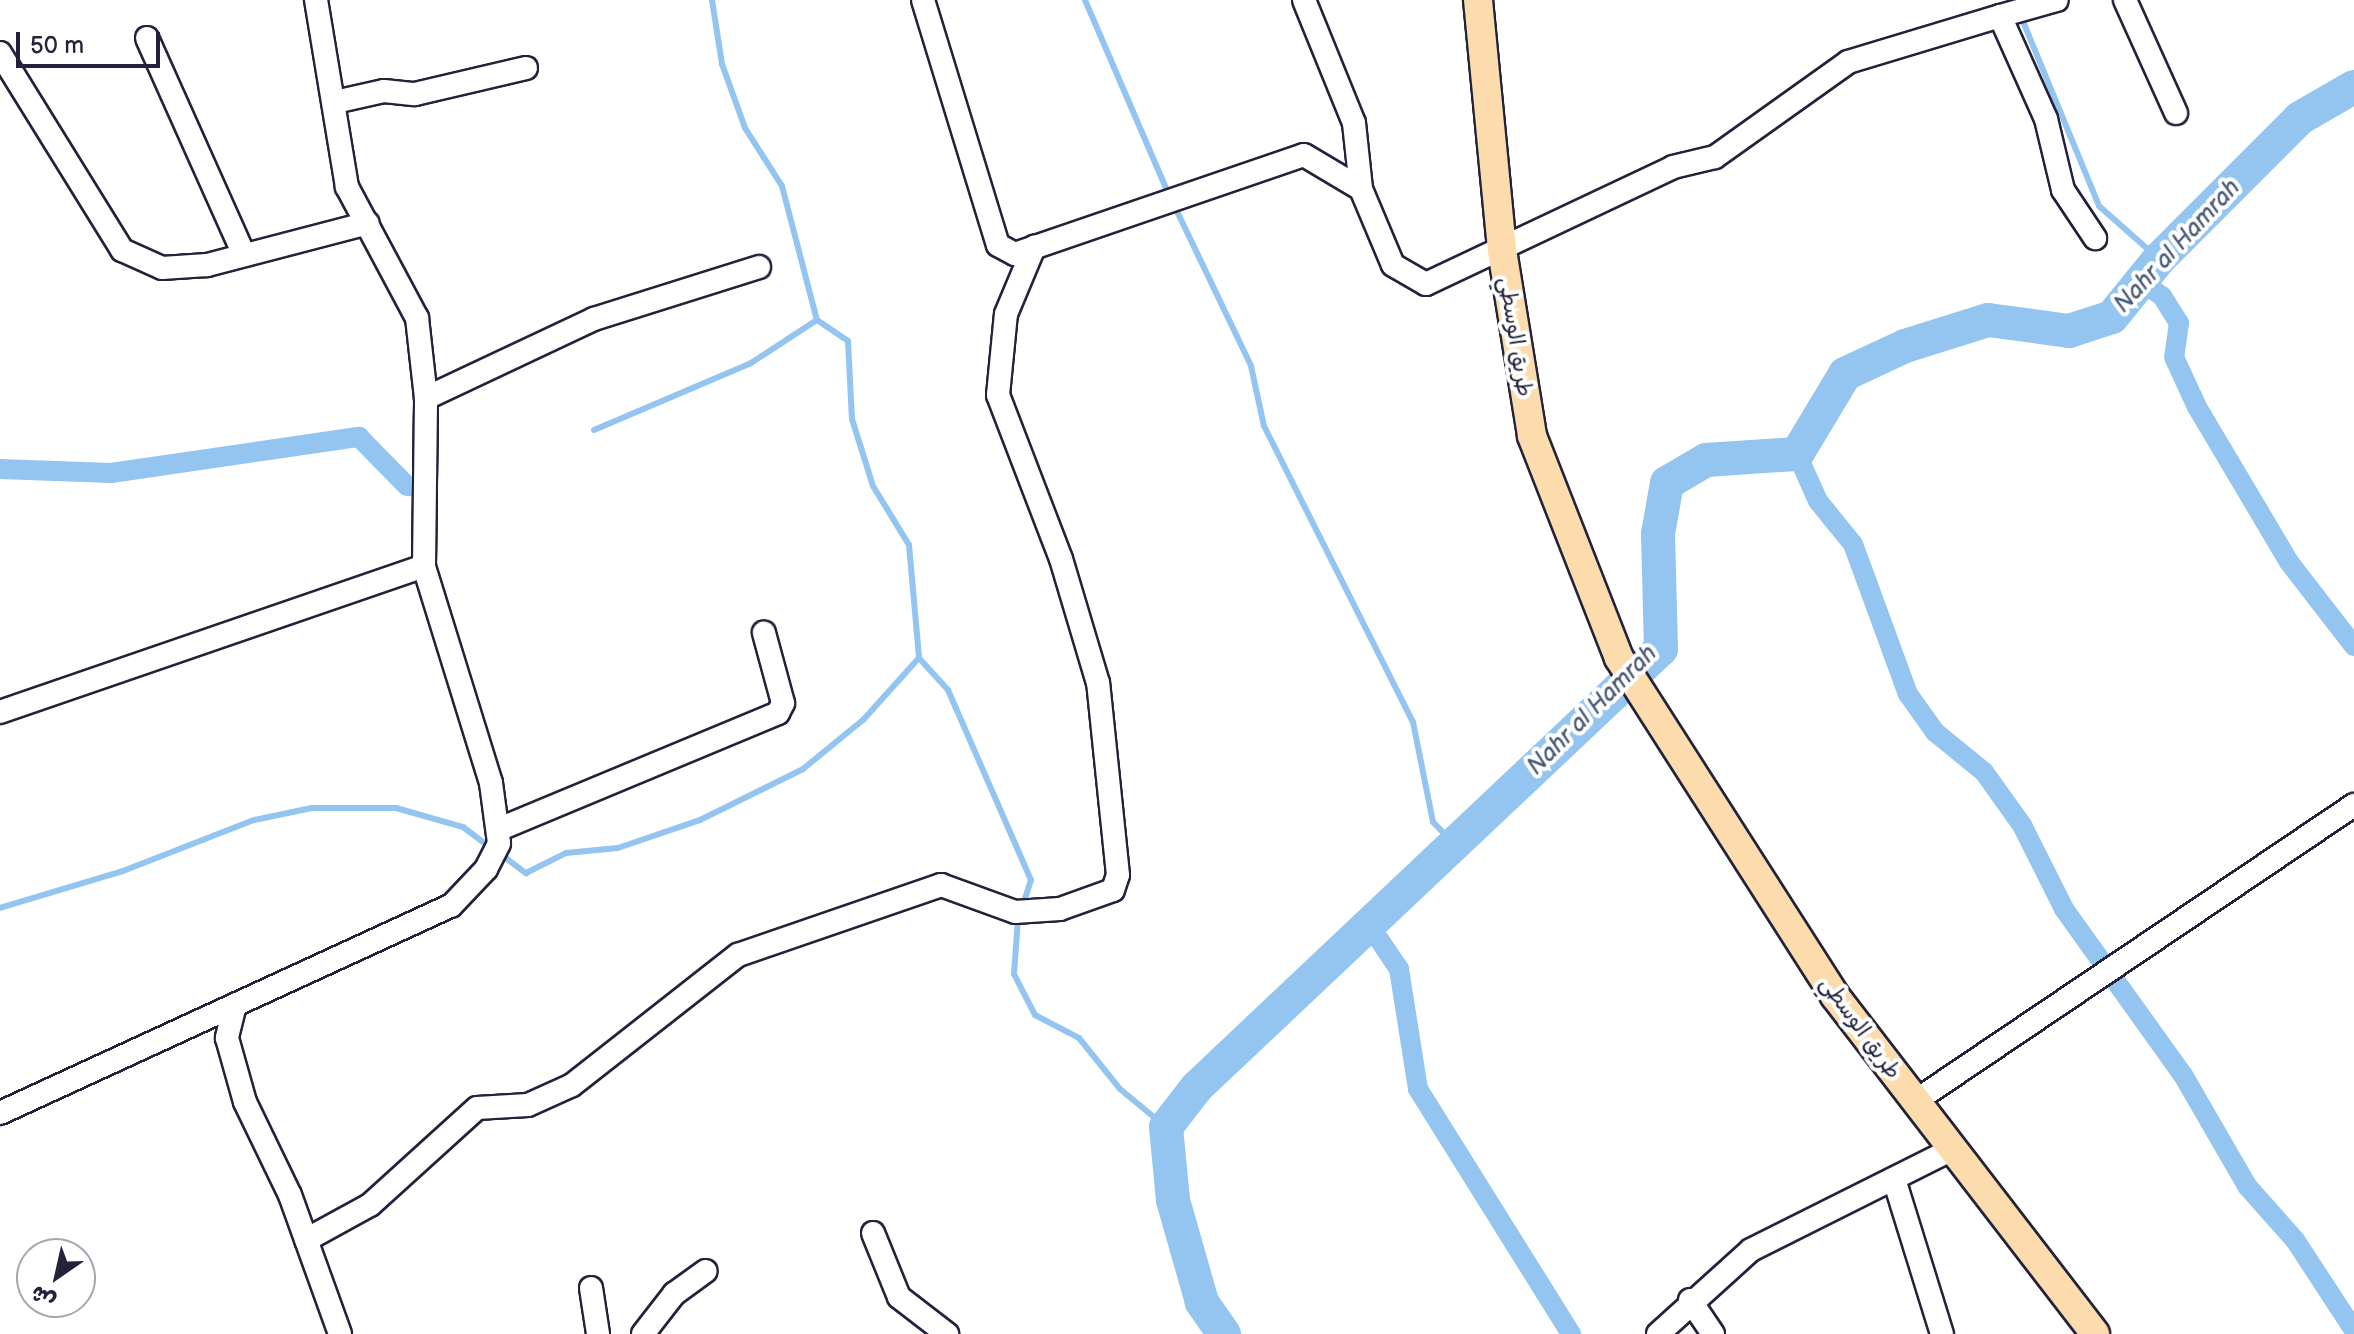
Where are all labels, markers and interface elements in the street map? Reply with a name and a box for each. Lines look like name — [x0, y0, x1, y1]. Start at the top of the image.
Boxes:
scale bar — [20, 16, 164, 66]
text: 50 m — [30, 31, 84, 60]
water label: Nahr al Hamrah — [2108, 173, 2246, 319]
street label: طريق الوسطي — [1493, 275, 1537, 399]
water label: Nahr al Hamrah — [1521, 639, 1663, 781]
street label: طريق الوسطي — [1814, 971, 1906, 1085]
north arrow — [16, 1238, 96, 1318]
text: ش — [26, 1279, 61, 1315]

